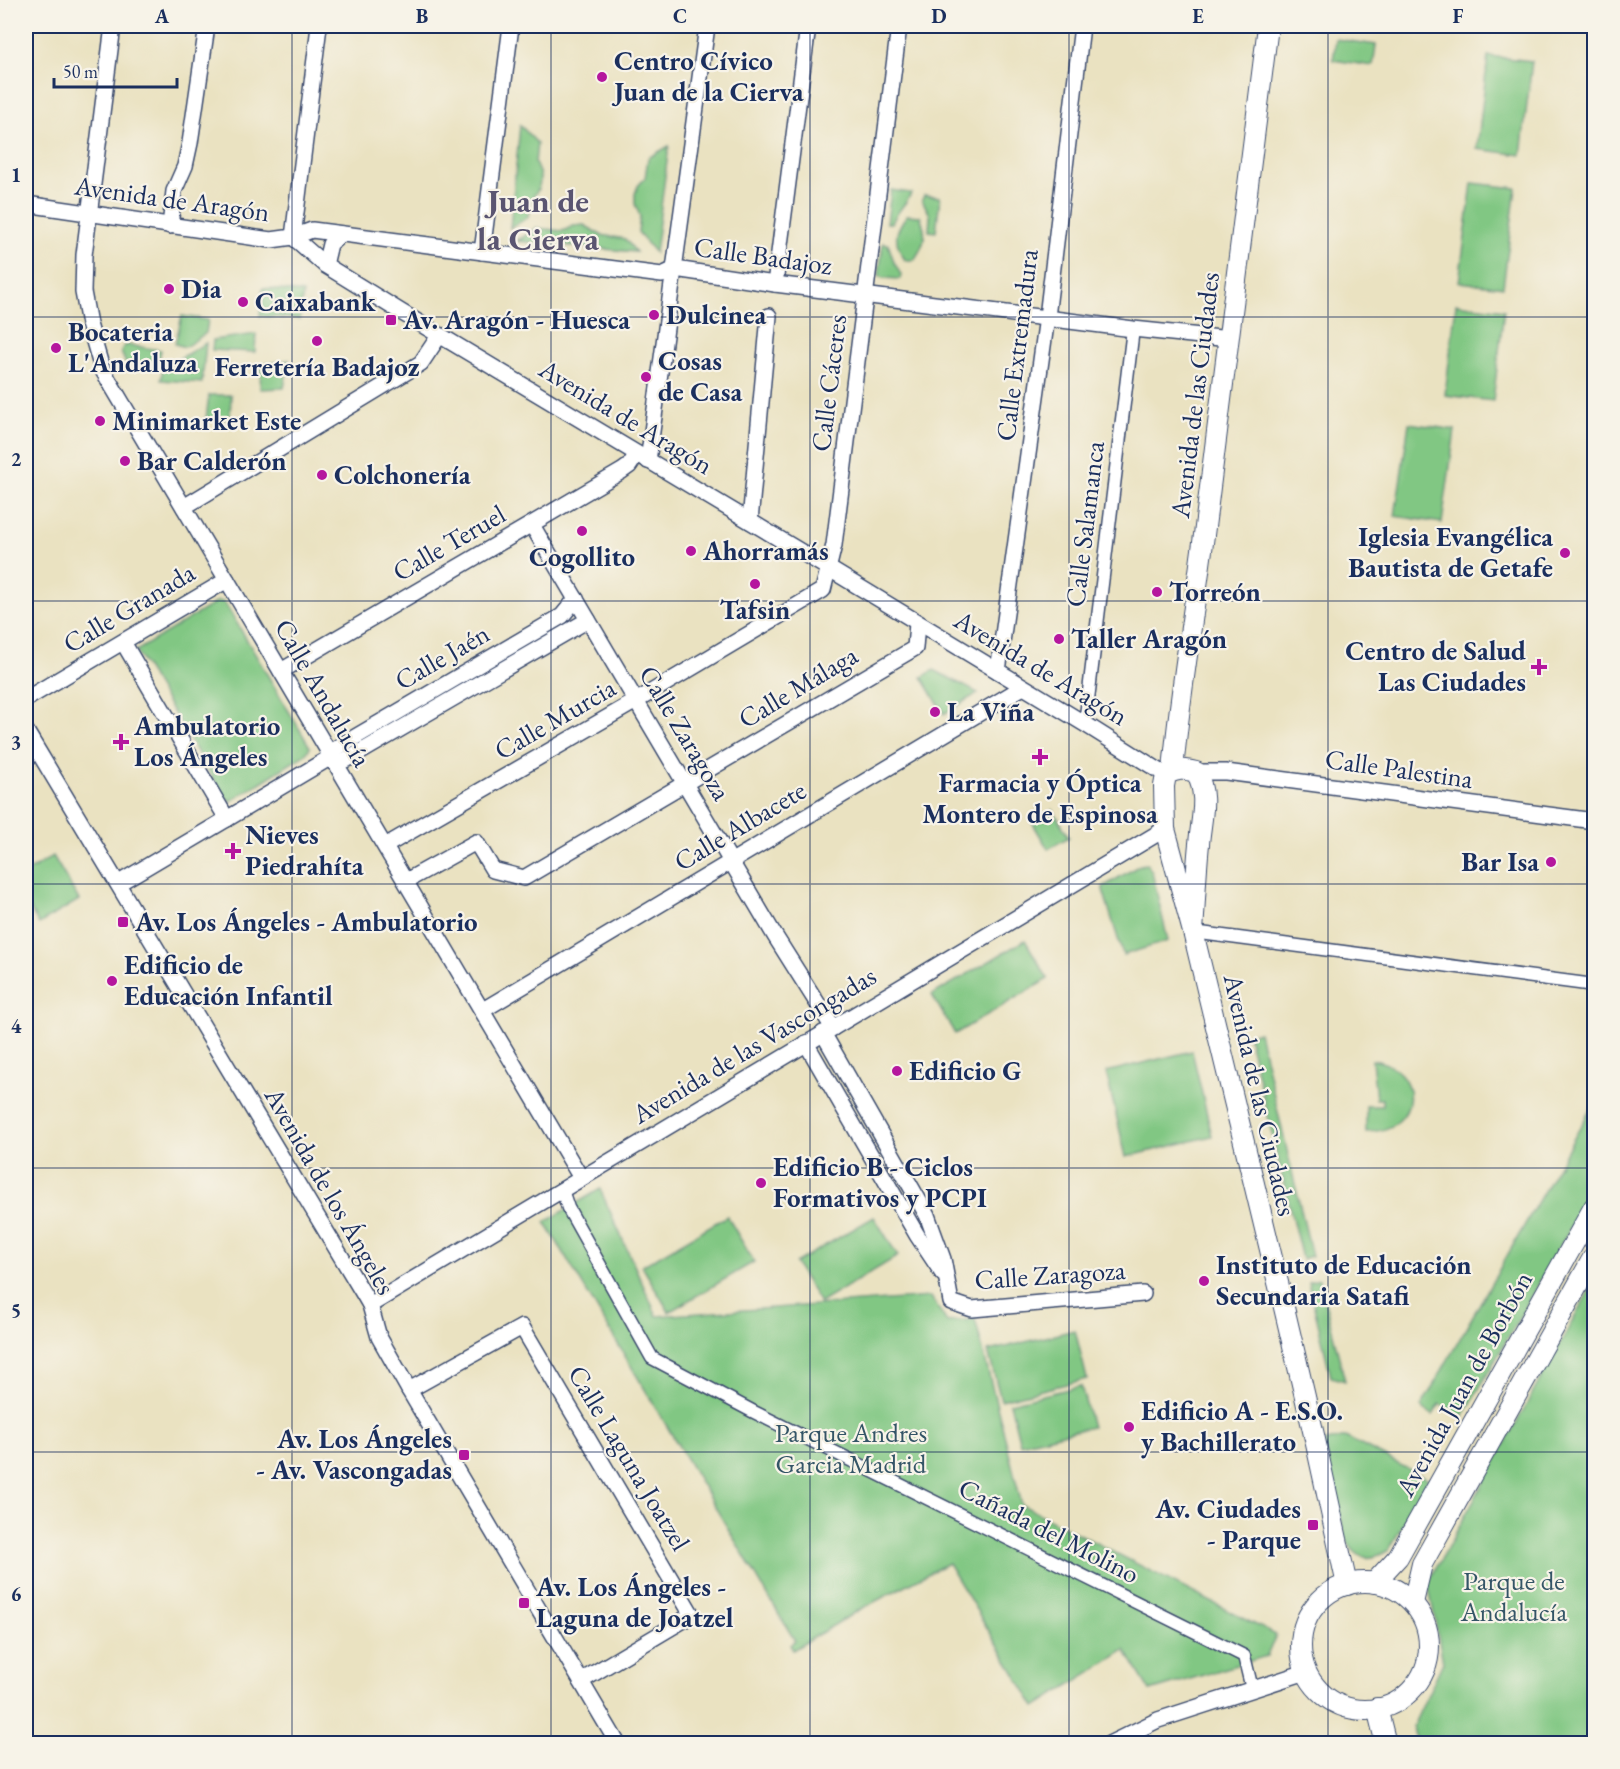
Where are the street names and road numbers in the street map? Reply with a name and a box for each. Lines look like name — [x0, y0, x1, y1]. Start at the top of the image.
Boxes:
street label: Avenida de Aragón — [71, 167, 272, 230]
street label: Calle Badajoz — [692, 229, 835, 283]
street label: Calle Extremadura — [987, 247, 1046, 443]
street label: Avenida de las Ciudades — [1162, 270, 1227, 521]
street label: Calle Cáceres — [803, 312, 854, 454]
street label: Avenida de Aragón — [532, 350, 720, 482]
street label: Calle Salamanca — [1057, 439, 1112, 609]
street label: Calle Teruel — [386, 496, 512, 589]
street label: Calle Granada — [56, 554, 201, 661]
street label: Avenida de Aragón — [947, 601, 1135, 733]
street label: Calle Andalucía — [267, 612, 380, 773]
street label: Calle Jaén — [388, 616, 495, 698]
street label: Calle Málaga — [732, 637, 864, 736]
street label: Calle Zaragoza — [631, 659, 740, 807]
street label: Calle Murcia — [488, 670, 622, 767]
street label: Calle Palestina — [1323, 741, 1476, 796]
street label: Calle Albacete — [667, 772, 812, 879]
street label: Avenida de las Vascongadas — [624, 958, 882, 1132]
street label: Avenida de las Ciudades — [1215, 969, 1305, 1219]
street label: Avenida de los Ángeles — [256, 1080, 404, 1301]
street label: Calle Zaragoza — [973, 1252, 1127, 1297]
street label: Avenida Juan de Borbón — [1387, 1265, 1540, 1503]
street label: Calle Laguna Joatzel — [560, 1359, 699, 1557]
street label: Cañada del Molino — [953, 1470, 1146, 1591]

